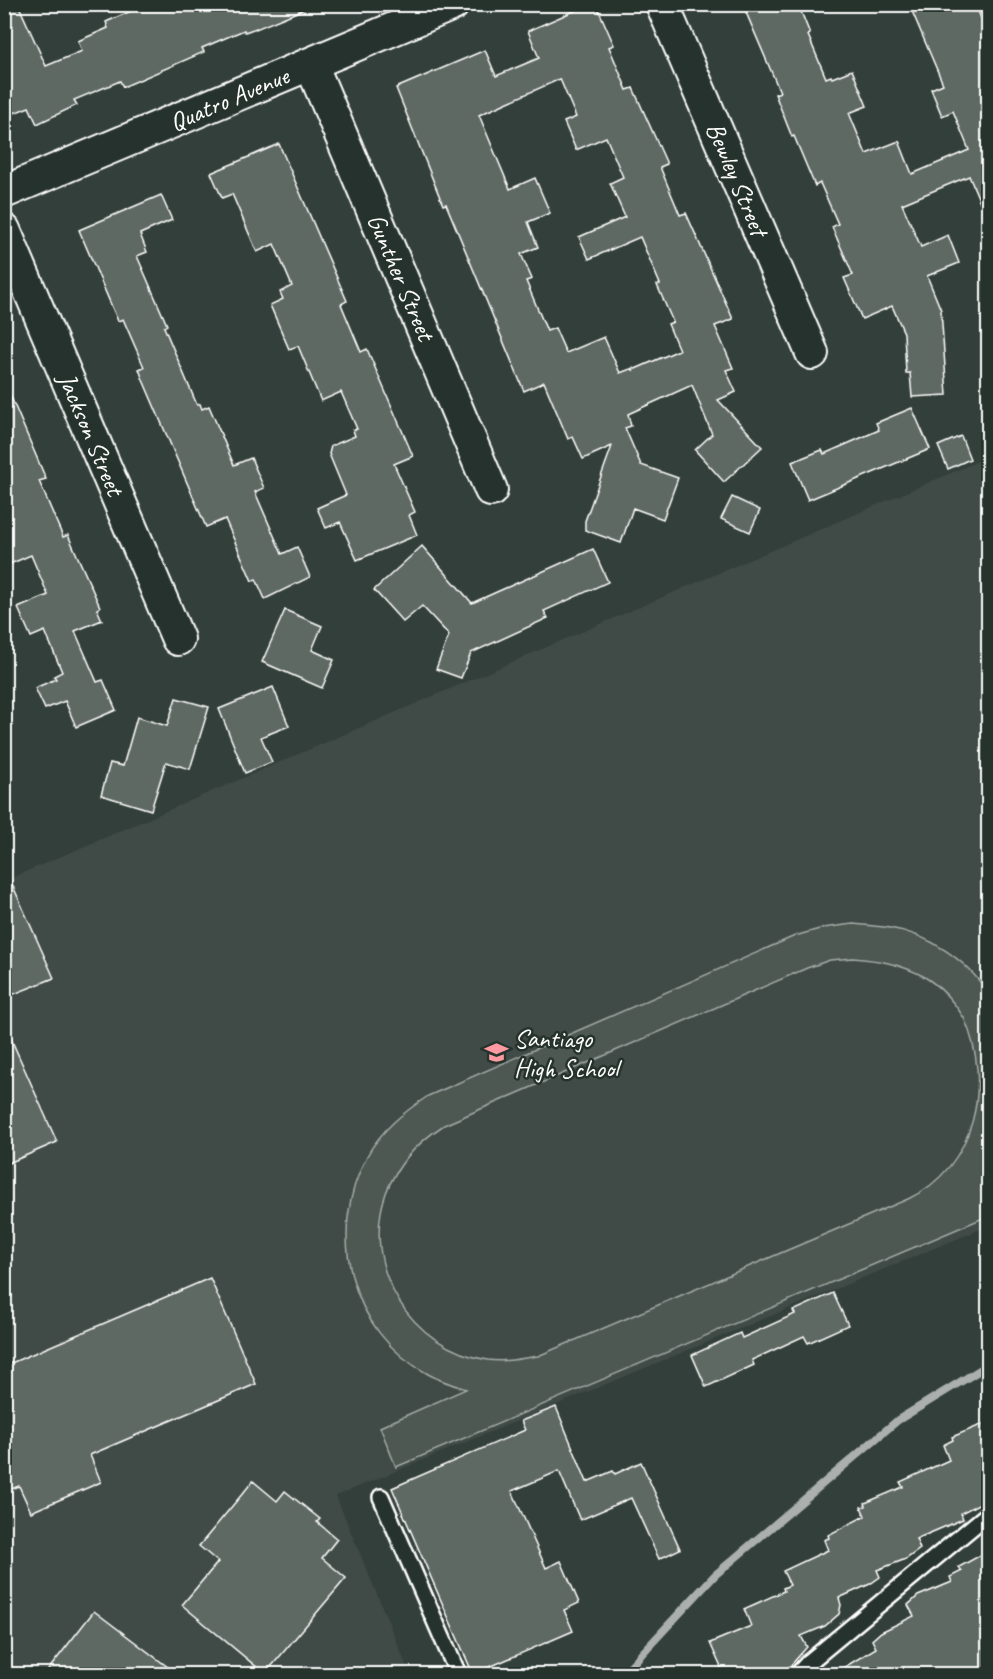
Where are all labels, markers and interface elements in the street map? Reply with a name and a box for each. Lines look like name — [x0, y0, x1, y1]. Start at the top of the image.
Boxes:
street label: Quatro Avenue — [164, 59, 295, 139]
street label: Bewley Street — [698, 117, 777, 244]
street label: Gunther Street — [360, 209, 443, 348]
street label: Jackson Street — [50, 366, 133, 502]
place label: Santiago High School — [514, 1022, 623, 1085]
school or university icon: Santiago High School — [483, 1040, 509, 1066]

